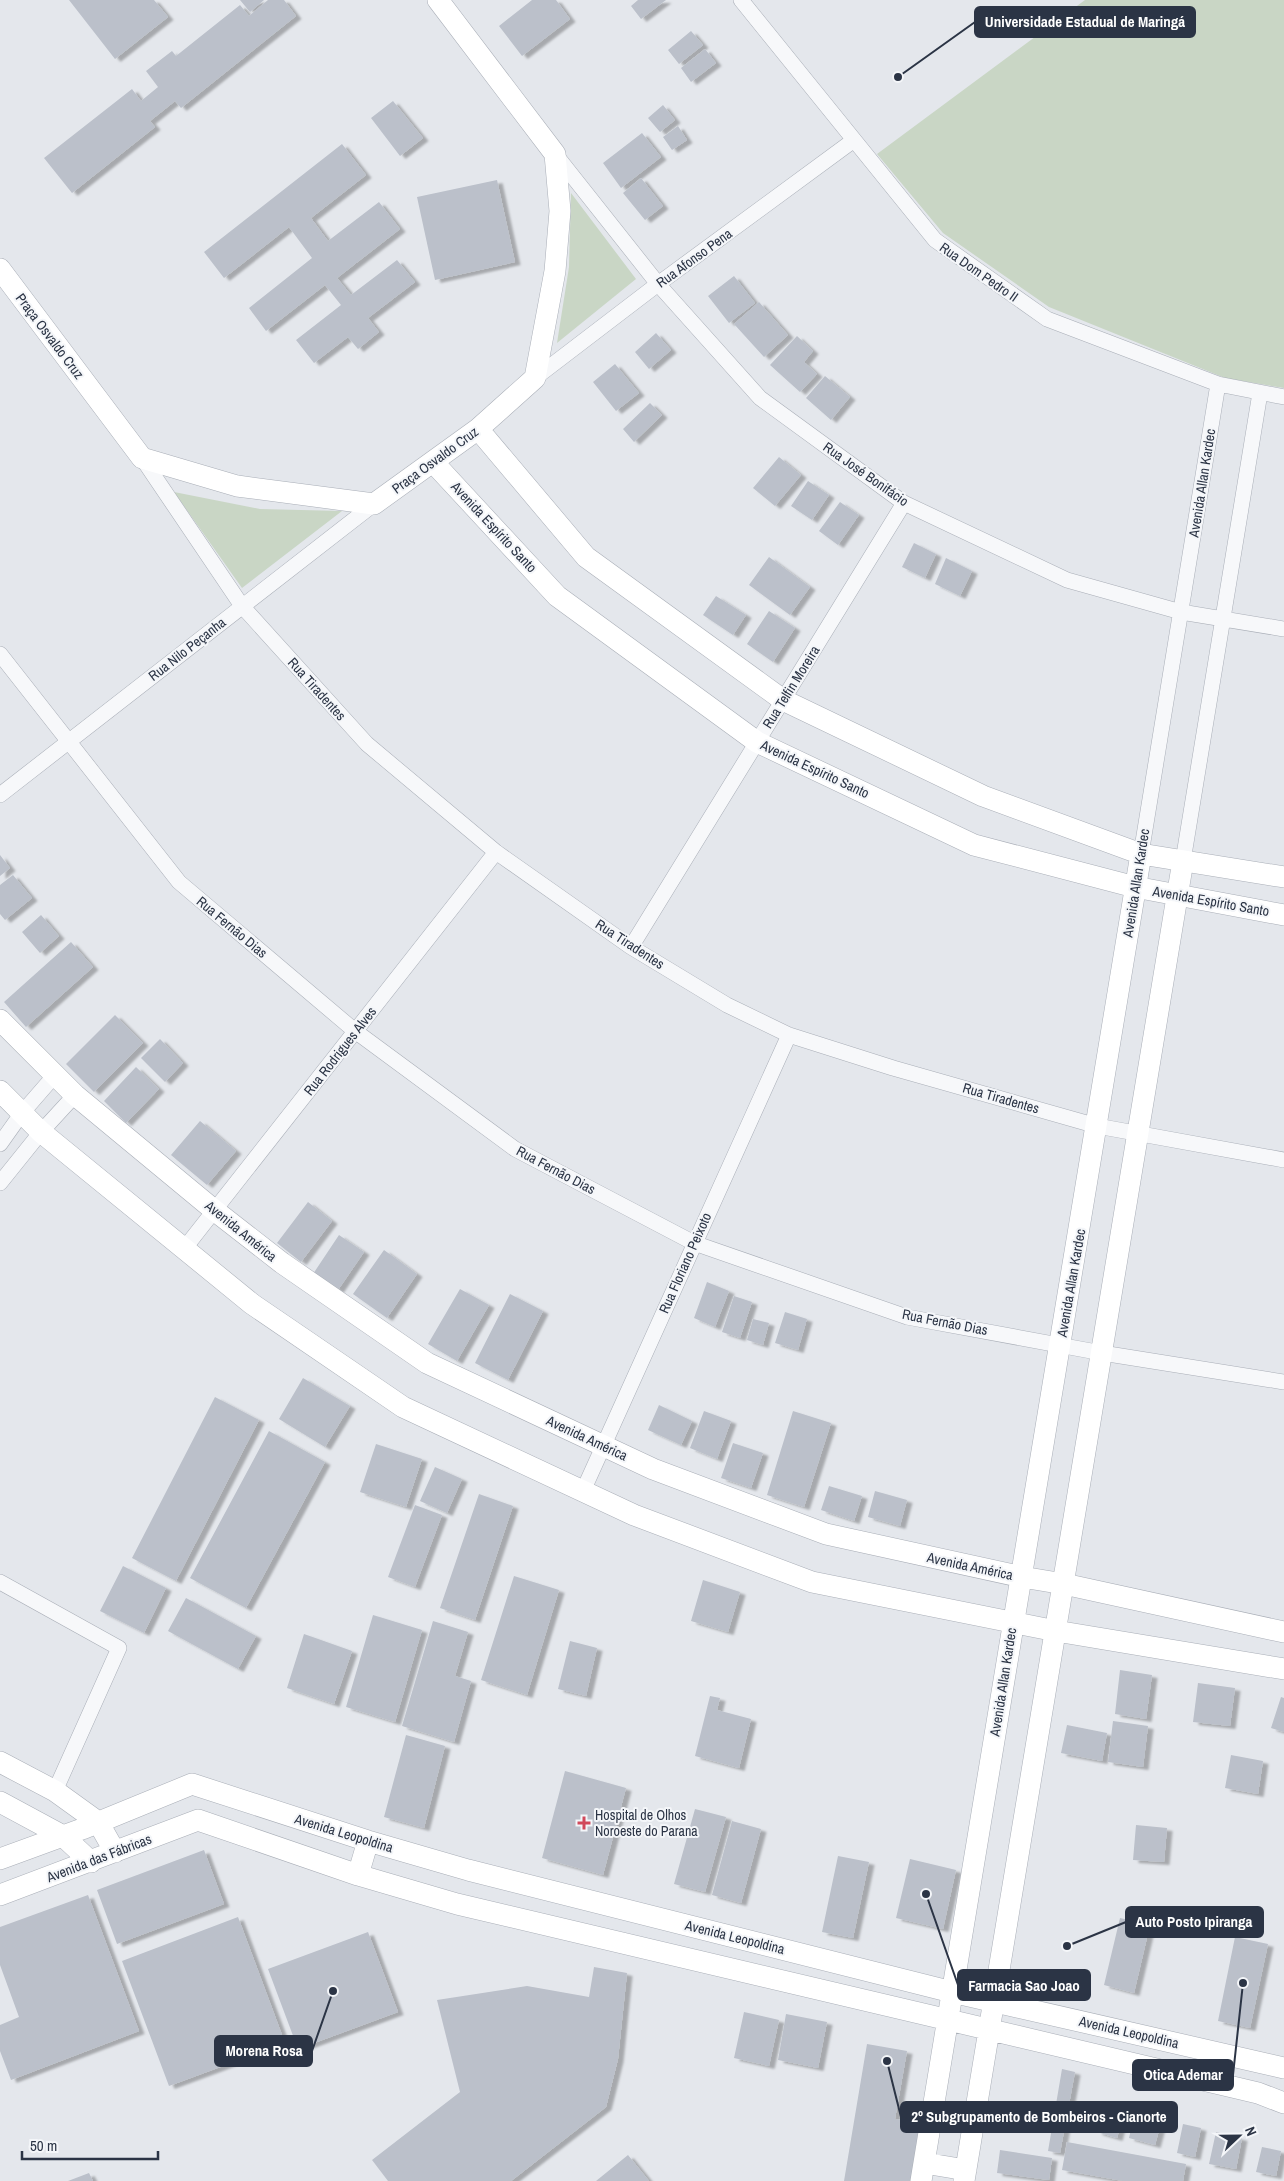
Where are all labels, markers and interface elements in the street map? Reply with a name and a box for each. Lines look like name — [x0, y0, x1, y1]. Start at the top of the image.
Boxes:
callout: Universidade Estadual de Maringá — [975, 7, 1195, 37]
text: Universidade Estadual de Maringá — [985, 11, 1185, 32]
street label: Rua Afonso Pena — [653, 224, 736, 292]
street label: Rua Dom Pedro II — [936, 238, 1022, 306]
street label: Praça Osvaldo Cruz — [12, 290, 88, 383]
street label: Praça Osvaldo Cruz — [388, 422, 482, 497]
street label: Avenida Allan Kardec — [1184, 427, 1220, 540]
street label: Rua José Bonifácio — [820, 438, 912, 510]
street label: Avenida Espírito Santo — [447, 477, 541, 576]
street label: Rua Nilo Peçanha — [145, 613, 230, 685]
street label: Rua Telfin Moreira — [758, 642, 824, 732]
street label: Rua Tiradentes — [284, 654, 350, 724]
street label: Avenida Espírito Santo — [757, 736, 872, 802]
street label: Avenida Allan Kardec — [1118, 827, 1154, 940]
street label: Avenida Espírito Santo — [1150, 882, 1271, 920]
street label: Rua Fernão Dias — [193, 892, 271, 962]
street label: Rua Tiradentes — [592, 915, 668, 973]
street label: Rua Rodrigues Alves — [300, 1003, 380, 1099]
street label: Rua Tiradentes — [961, 1079, 1042, 1118]
street label: Rua Fernão Dias — [513, 1142, 599, 1198]
street label: Avenida América — [201, 1196, 281, 1266]
street label: Rua Floriano Peixoto — [655, 1210, 715, 1316]
street label: Avenida Allan Kardec — [1052, 1227, 1089, 1340]
street label: Rua Fernão Dias — [901, 1305, 990, 1339]
street label: Avenida América — [543, 1411, 631, 1465]
street label: Avenida América — [924, 1548, 1015, 1584]
street label: Avenida Allan Kardec — [985, 1626, 1021, 1739]
place label: Hospital de Olhos Noroeste do Parana — [595, 1806, 698, 1840]
street label: Avenida Leopoldina — [292, 1809, 396, 1857]
marker: Hospital de Olhos Noroeste do Parana — [577, 1816, 591, 1830]
street label: Avenida das Fábricas — [43, 1830, 154, 1887]
callout: Auto Posto Ipiranga — [1126, 1907, 1263, 1937]
text: Auto Posto Ipiranga — [1136, 1911, 1253, 1932]
street label: Avenida Leopoldina — [682, 1916, 787, 1958]
callout: Farmacia Sao Joao — [958, 1970, 1090, 2000]
text: Farmacia Sao Joao — [968, 1975, 1080, 1996]
street label: Avenida Leopoldina — [1076, 2012, 1181, 2052]
callout: Morena Rosa — [215, 2036, 312, 2066]
text: Morena Rosa — [225, 2040, 303, 2061]
callout: Otica Ademar — [1133, 2060, 1233, 2090]
text: Otica Ademar — [1143, 2064, 1223, 2085]
callout: 2º Subgrupamento de Bombeiros - Cianorte — [901, 2102, 1177, 2132]
text: 2º Subgrupamento de Bombeiros - Cianorte — [911, 2106, 1167, 2127]
north arrow — [1214, 2111, 1264, 2161]
text: N — [1241, 2124, 1261, 2138]
scale bar — [22, 2128, 159, 2160]
text: 50 m — [30, 2135, 57, 2156]

